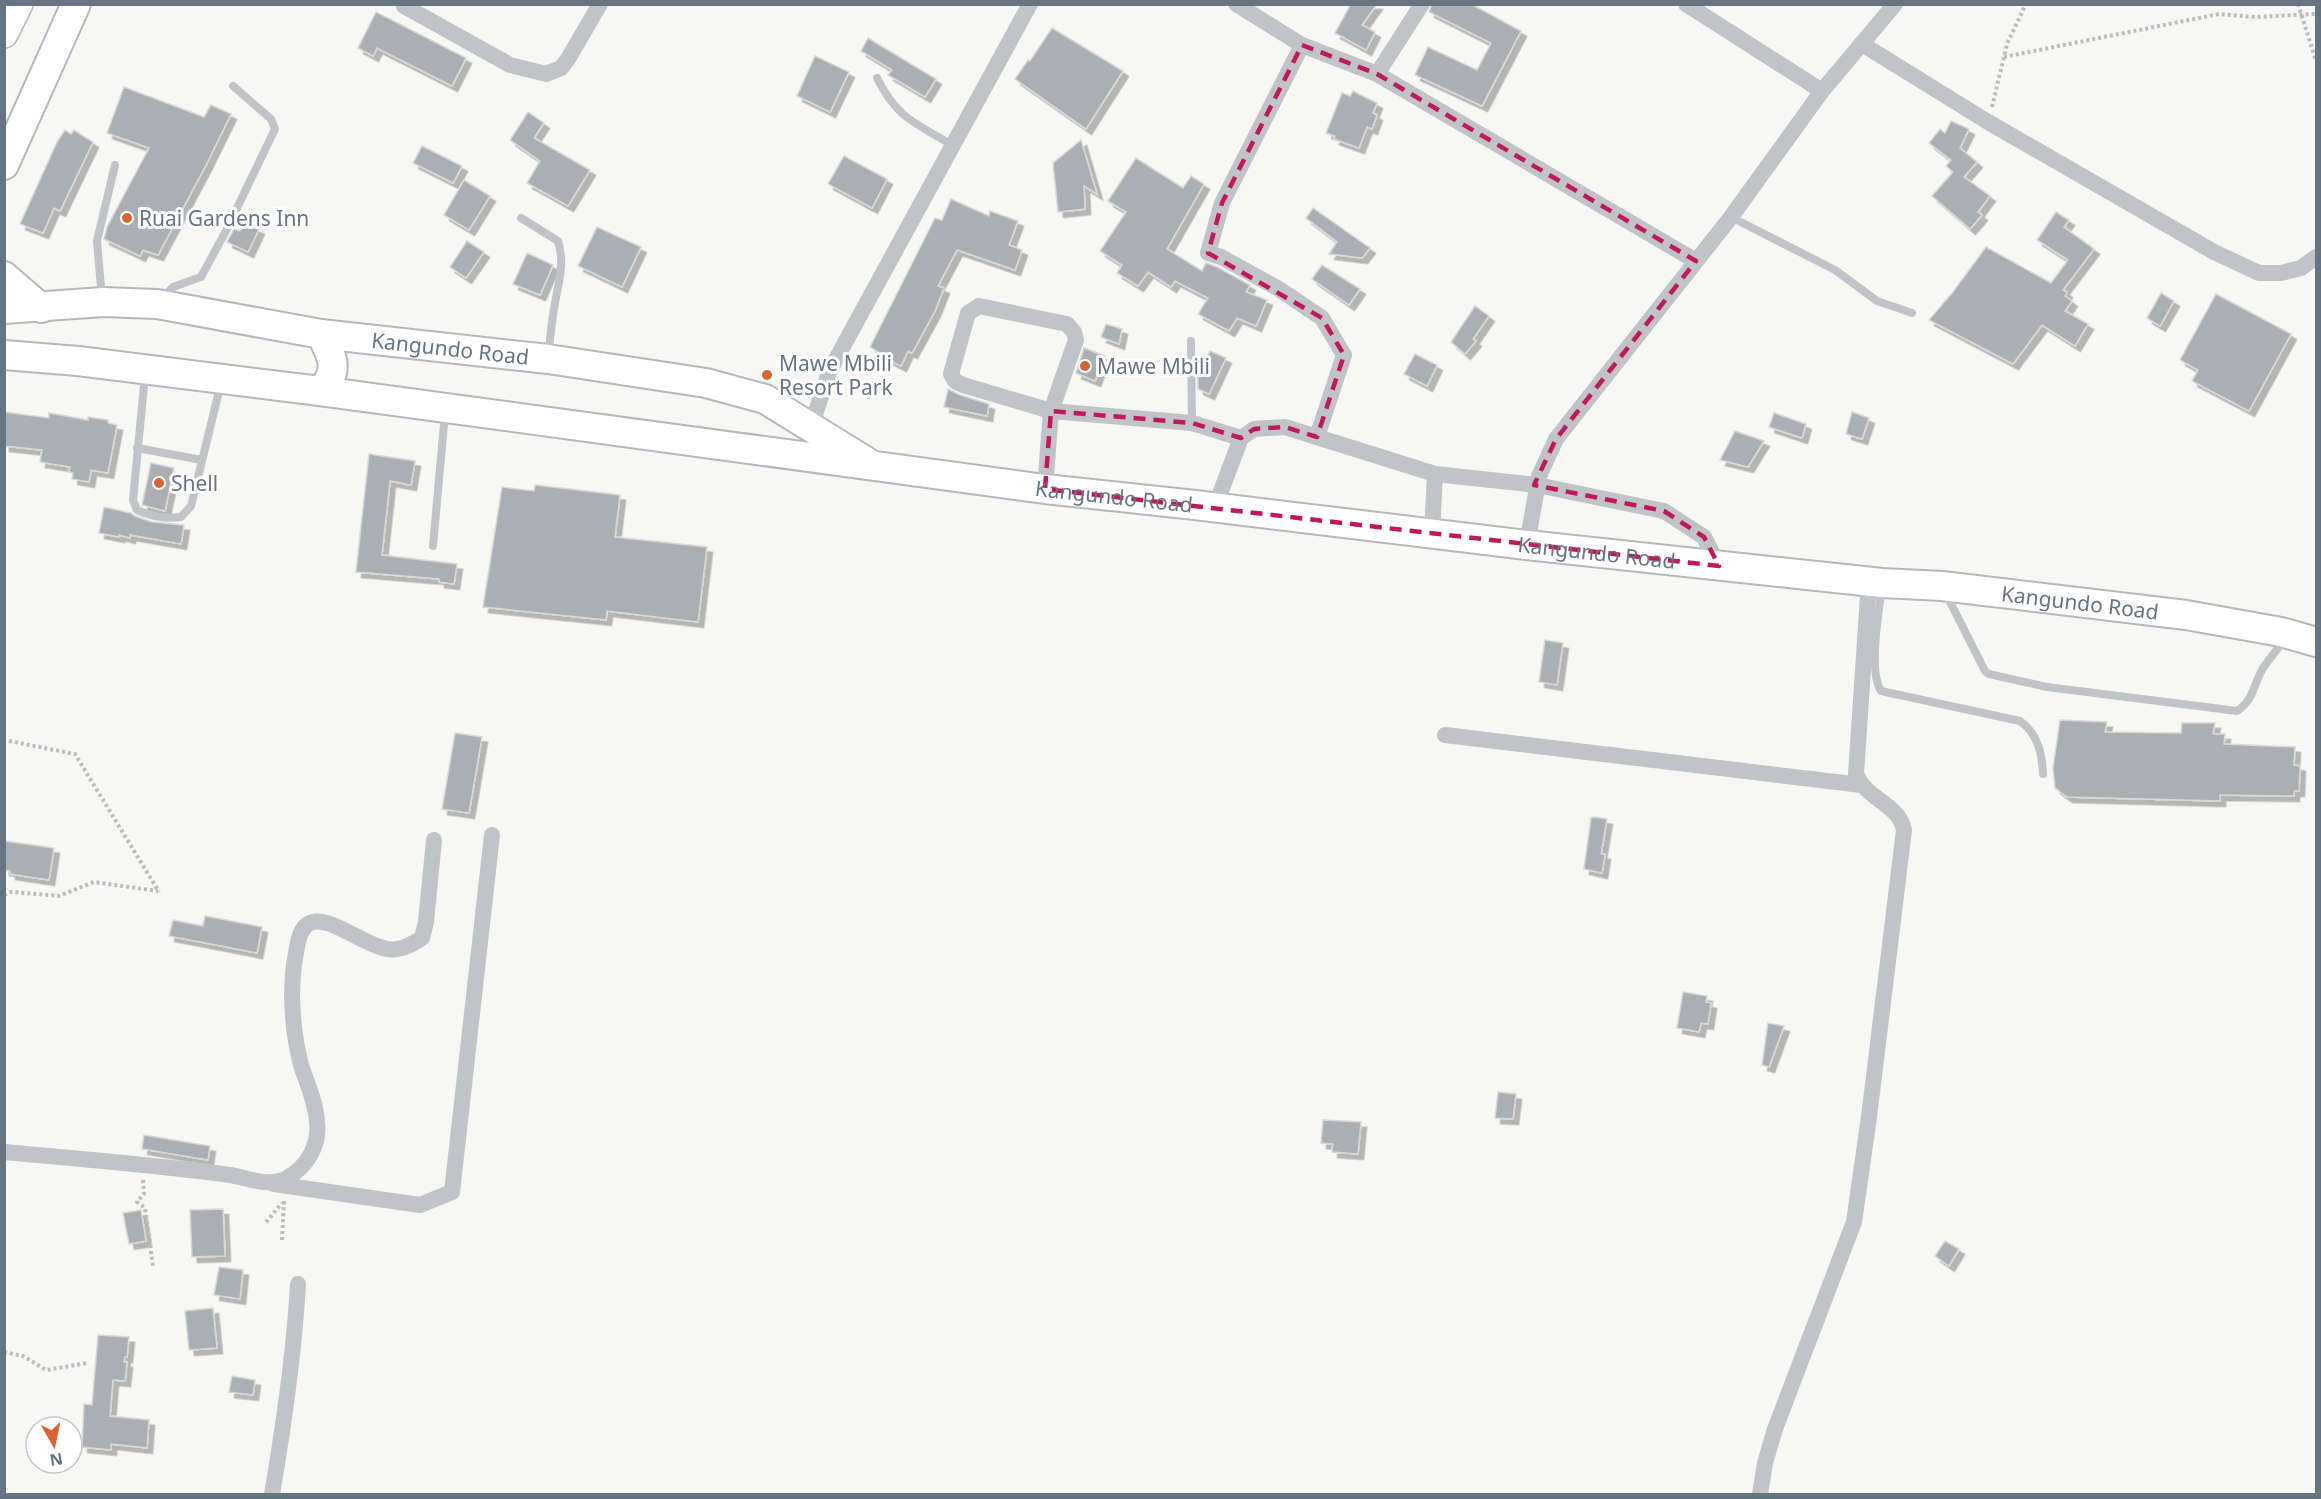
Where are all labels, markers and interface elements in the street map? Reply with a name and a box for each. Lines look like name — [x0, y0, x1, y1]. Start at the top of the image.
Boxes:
place label: Ruai Gardens Inn — [139, 204, 309, 232]
marker: Ruai Gardens Inn — [120, 211, 134, 225]
street label: Kangundo Road — [370, 326, 530, 371]
place label: Mawe Mbili Resort Park — [779, 349, 894, 401]
place label: Mawe Mbili — [1097, 352, 1210, 380]
marker: Mawe Mbili — [1078, 359, 1092, 373]
marker: Mawe Mbili Resort Park — [760, 368, 774, 382]
place label: Shell — [171, 469, 218, 497]
street label: Kangundo Road — [1033, 474, 1194, 519]
marker: Shell — [152, 476, 166, 490]
street label: Kangundo Road — [1516, 530, 1677, 575]
street label: Kangundo Road — [2000, 579, 2160, 626]
north arrow — [24, 1415, 84, 1475]
text: N — [48, 1448, 64, 1472]

